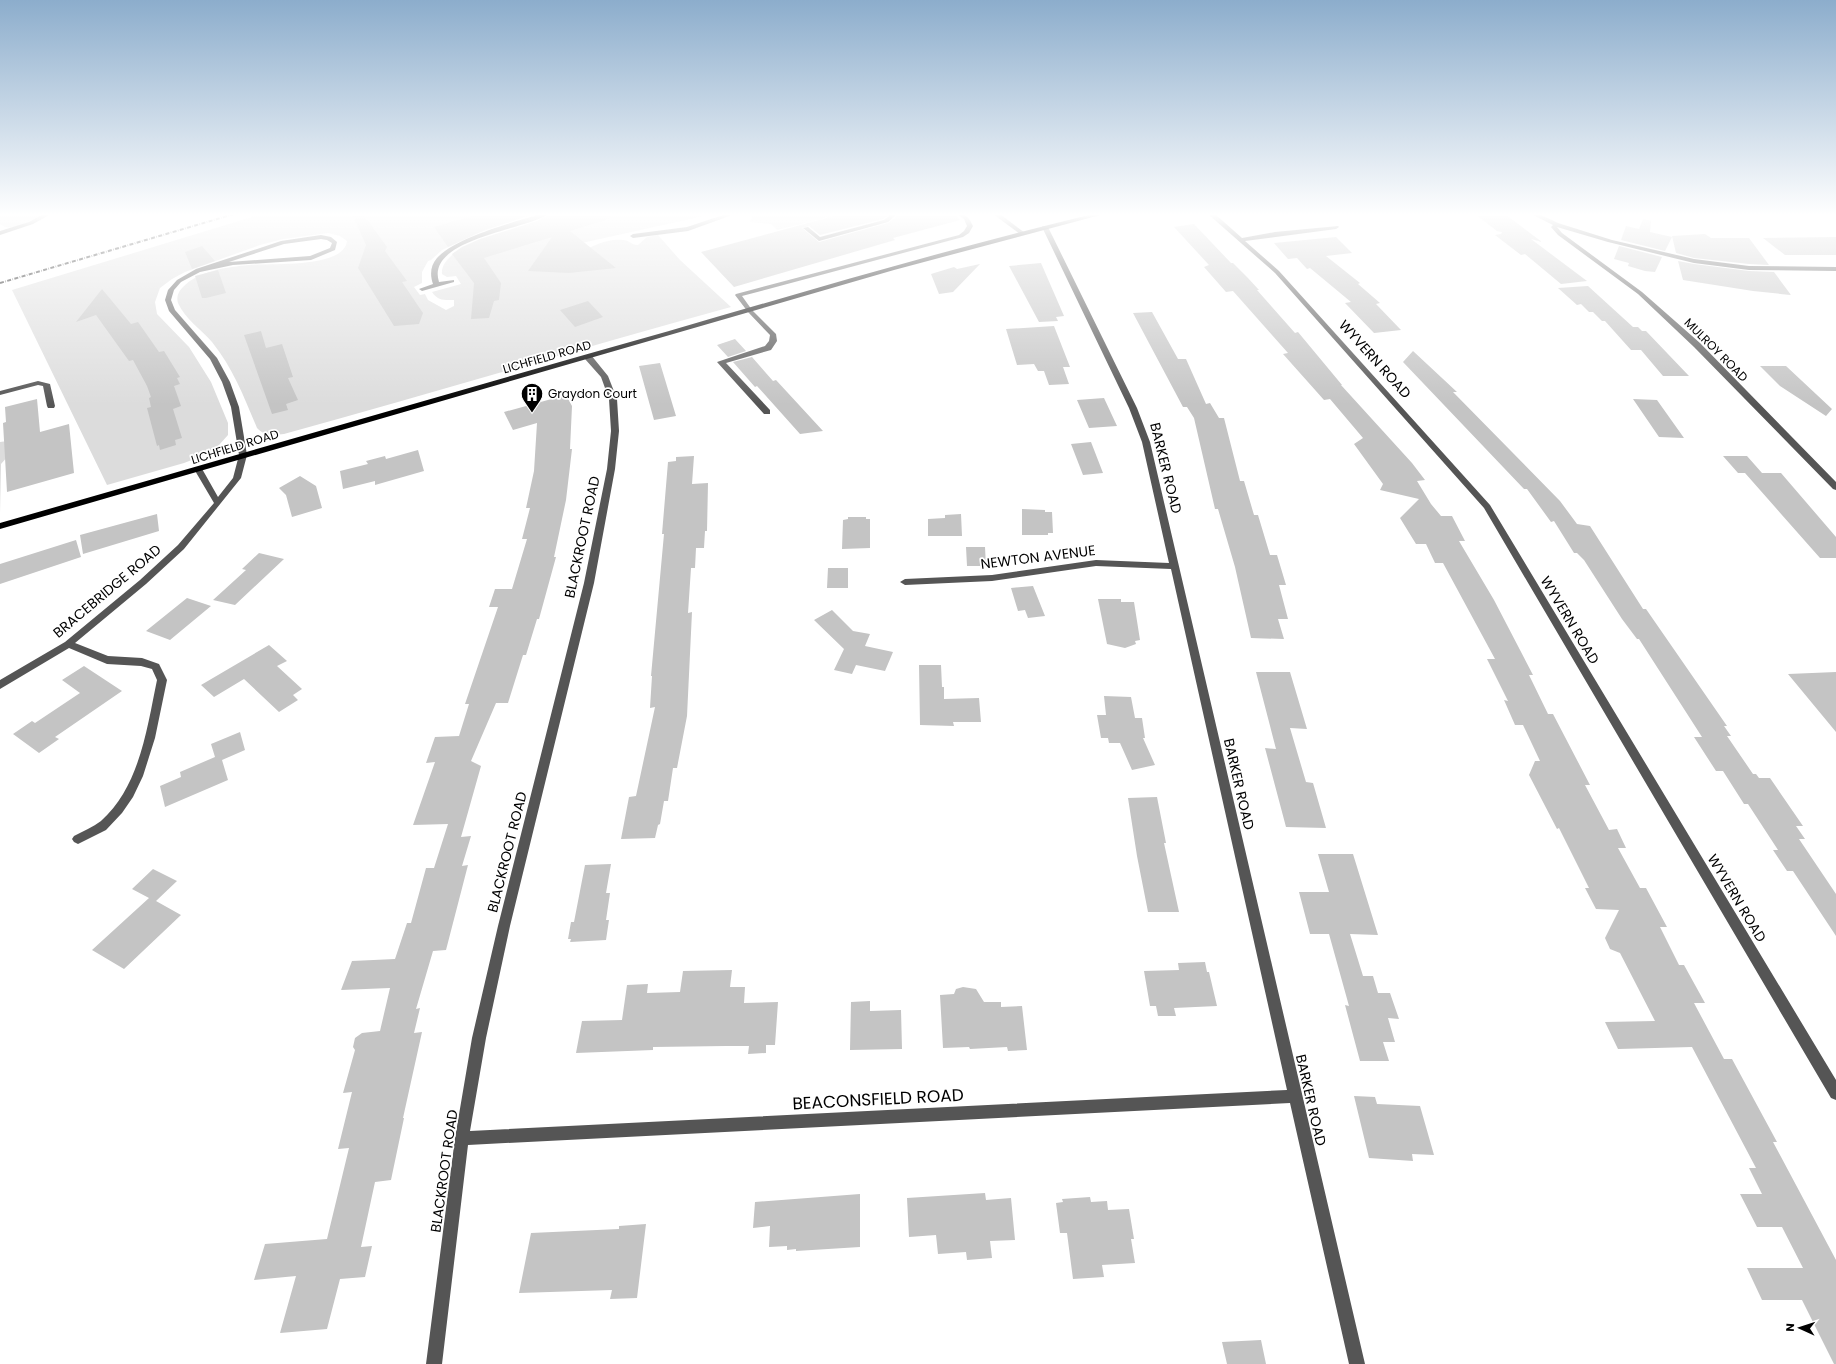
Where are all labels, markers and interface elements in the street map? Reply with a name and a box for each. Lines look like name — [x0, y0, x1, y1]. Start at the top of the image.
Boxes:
street label: MULROY ROAD — [1681, 314, 1752, 385]
street label: WYVERN ROAD — [1334, 315, 1416, 403]
street label: LICHFIELD ROAD — [501, 336, 593, 377]
building icon: Graydon Court — [519, 381, 545, 414]
place label: Graydon Court — [548, 385, 637, 402]
street label: BARKER ROAD — [1145, 420, 1187, 516]
street label: LICHFIELD ROAD — [189, 425, 281, 468]
street label: BLACKROOT ROAD — [559, 474, 605, 600]
street label: BRACEBRIDGE ROAD — [49, 540, 165, 642]
street label: NEWTON AVENUE — [980, 540, 1096, 574]
street label: WYVERN ROAD — [1536, 572, 1604, 668]
street label: BARKER ROAD — [1219, 736, 1259, 832]
street label: BLACKROOT ROAD — [482, 789, 532, 915]
street label: WYVERN ROAD — [1703, 850, 1771, 946]
street label: BARKER ROAD — [1291, 1052, 1331, 1148]
street label: BEACONSFIELD ROAD — [792, 1083, 964, 1115]
street label: BLACKROOT ROAD — [425, 1108, 463, 1234]
north arrow — [1780, 1308, 1820, 1348]
text: N — [1782, 1323, 1798, 1332]

